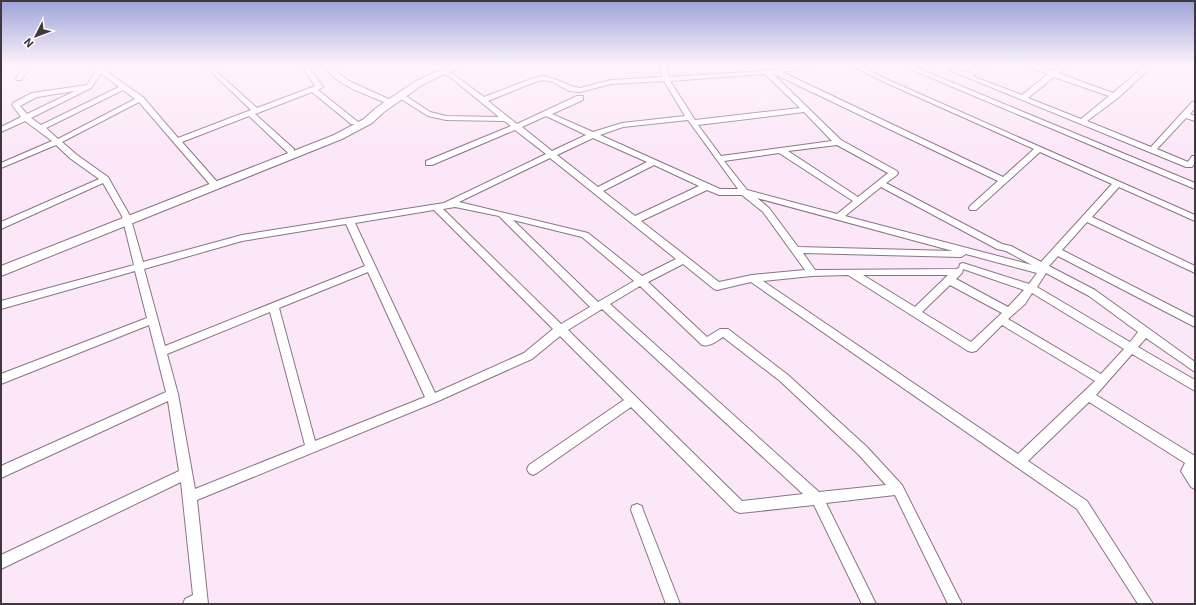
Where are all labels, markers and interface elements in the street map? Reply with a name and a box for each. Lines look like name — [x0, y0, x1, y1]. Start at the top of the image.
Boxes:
north arrow — [16, 16, 56, 56]
text: N — [21, 35, 36, 50]

